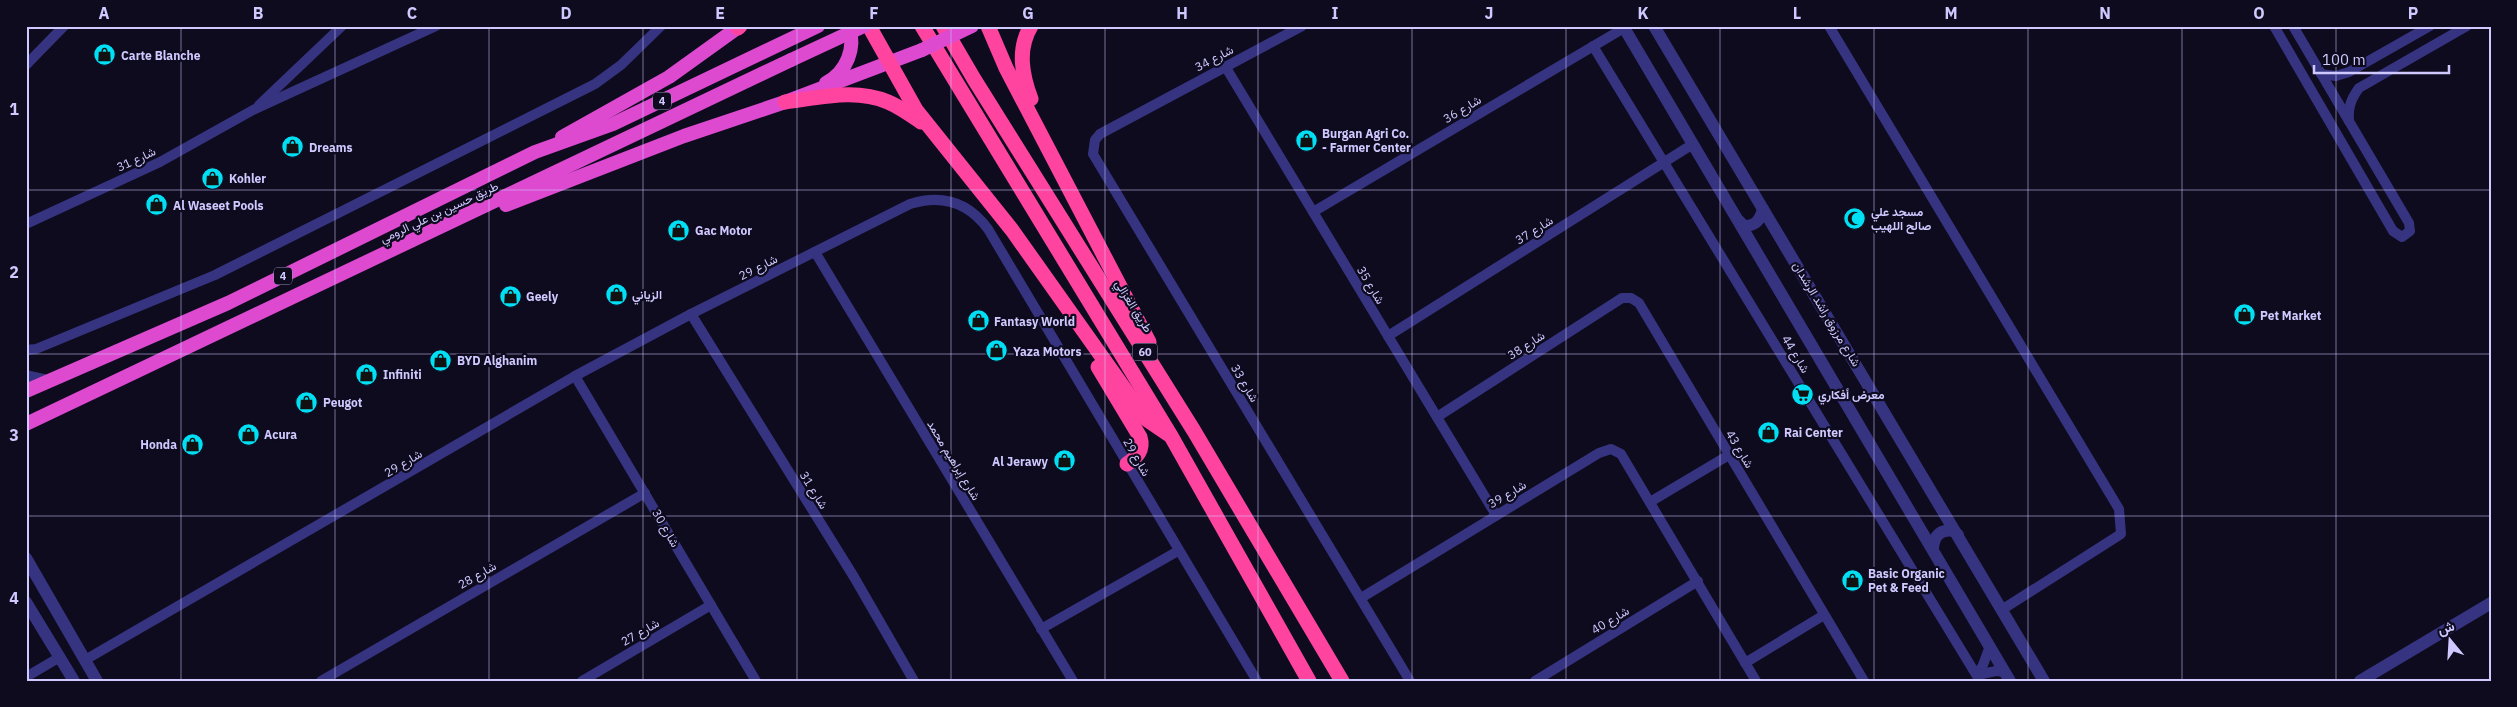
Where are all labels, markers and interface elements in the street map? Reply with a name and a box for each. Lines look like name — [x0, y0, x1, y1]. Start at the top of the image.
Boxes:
text: A — [99, 3, 110, 23]
text: B — [253, 3, 264, 23]
text: C — [407, 3, 417, 23]
text: D — [560, 3, 572, 23]
text: E — [715, 3, 725, 23]
text: F — [869, 3, 879, 23]
text: G — [1022, 3, 1034, 23]
text: H — [1176, 3, 1188, 23]
text: I — [1332, 3, 1339, 23]
text: J — [1485, 3, 1493, 23]
text: K — [1637, 3, 1649, 23]
text: L — [1793, 3, 1801, 23]
text: M — [1944, 3, 1958, 23]
text: N — [2099, 3, 2111, 23]
text: O — [2253, 3, 2265, 23]
text: P — [2408, 3, 2418, 23]
street label: شارع 34 — [1192, 42, 1237, 76]
scale bar — [2314, 42, 2450, 74]
shop icon: Carte Blanche — [93, 43, 117, 67]
place label: Carte Blanche — [121, 48, 201, 63]
text: 100 m — [2322, 50, 2366, 69]
road number: 4 — [653, 92, 671, 110]
street label: شارع 36 — [1440, 92, 1485, 128]
text: 1 — [9, 99, 19, 119]
place label: Burgan Agri Co. - Farmer Center — [1322, 126, 1411, 155]
shop icon: Burgan Agri Co. - Farmer Center — [1294, 128, 1318, 152]
shop icon: Dreams — [281, 135, 305, 159]
place label: Dreams — [309, 140, 353, 155]
street label: شارع 31 — [114, 143, 159, 176]
shop icon: Kohler — [201, 166, 225, 190]
place label: Kohler — [229, 171, 266, 186]
street label: طريق حسين بن علي الرومي — [377, 178, 502, 249]
shop icon: Al Waseet Pools — [145, 193, 169, 217]
place label: Al Waseet Pools — [173, 198, 264, 213]
place label: مسجد علي صالح اللهيب — [1871, 204, 1931, 234]
mosque icon: مسجد علي صالح اللهيب — [1843, 206, 1867, 230]
street label: شارع 37 — [1512, 213, 1557, 249]
shop icon: Gac Motor — [667, 218, 691, 242]
place label: Gac Motor — [695, 223, 752, 238]
street label: شارع 29 — [736, 251, 781, 285]
street label: شارع مرزوق راشد الرشدان — [1788, 259, 1864, 370]
text: 2 — [9, 262, 19, 282]
street label: شارع 35 — [1352, 263, 1388, 308]
road number: 4 — [274, 268, 292, 284]
street label: طريق الغزالي — [1109, 277, 1156, 337]
shop icon: الزياني — [604, 282, 628, 306]
shop icon: Geely — [498, 284, 522, 308]
place label: الزياني — [632, 287, 662, 305]
place label: Geely — [526, 289, 559, 304]
shop icon: Pet Market — [2232, 303, 2256, 327]
place label: Pet Market — [2260, 308, 2322, 323]
shop icon: Fantasy World — [966, 309, 990, 333]
place label: Fantasy World — [994, 314, 1075, 329]
street label: شارع 38 — [1505, 327, 1549, 364]
street label: شارع 44 — [1777, 332, 1813, 377]
shop icon: Yaza Motors — [985, 339, 1009, 363]
place label: Yaza Motors — [1013, 344, 1081, 359]
road number: 60 — [1132, 344, 1158, 361]
shop icon: BYD Alghanim — [429, 348, 453, 372]
place label: BYD Alghanim — [457, 353, 537, 368]
street label: شارع 33 — [1226, 361, 1262, 406]
shop icon: Infiniti — [355, 362, 379, 386]
place label: Infiniti — [383, 367, 422, 382]
supermarket icon: معرض أفكاري — [1790, 382, 1814, 406]
place label: معرض أفكاري — [1818, 387, 1885, 405]
shop icon: Peugot — [295, 390, 319, 414]
place label: Peugot — [323, 395, 363, 410]
street label: شارع إبراهيم محمد — [922, 417, 984, 504]
shop icon: Rai Center — [1756, 420, 1780, 444]
shop icon: Acura — [236, 422, 260, 446]
text: 3 — [9, 425, 19, 445]
place label: Rai Center — [1784, 425, 1843, 440]
place label: Acura — [264, 427, 297, 442]
street label: شارع 43 — [1721, 427, 1757, 472]
shop icon: Honda — [181, 432, 205, 456]
street label: شارع 29 — [1118, 435, 1154, 480]
place label: Honda — [140, 437, 177, 452]
street label: شارع 29 — [381, 446, 426, 482]
shop icon: Al Jerawy — [1052, 449, 1076, 473]
place label: Al Jerawy — [992, 454, 1049, 469]
street label: شارع 31 — [795, 468, 831, 513]
street label: شارع 39 — [1485, 477, 1530, 513]
street label: شارع 30 — [647, 506, 683, 551]
street label: شارع 28 — [455, 558, 500, 594]
place label: Basic Organic Pet & Feed — [1868, 566, 1945, 595]
shop icon: Basic Organic Pet & Feed — [1840, 568, 1864, 592]
text: 4 — [9, 588, 19, 608]
street label: شارع 40 — [1588, 603, 1633, 639]
north arrow — [2424, 614, 2474, 664]
street label: شارع 27 — [618, 615, 663, 651]
text: ش — [2435, 616, 2457, 639]

